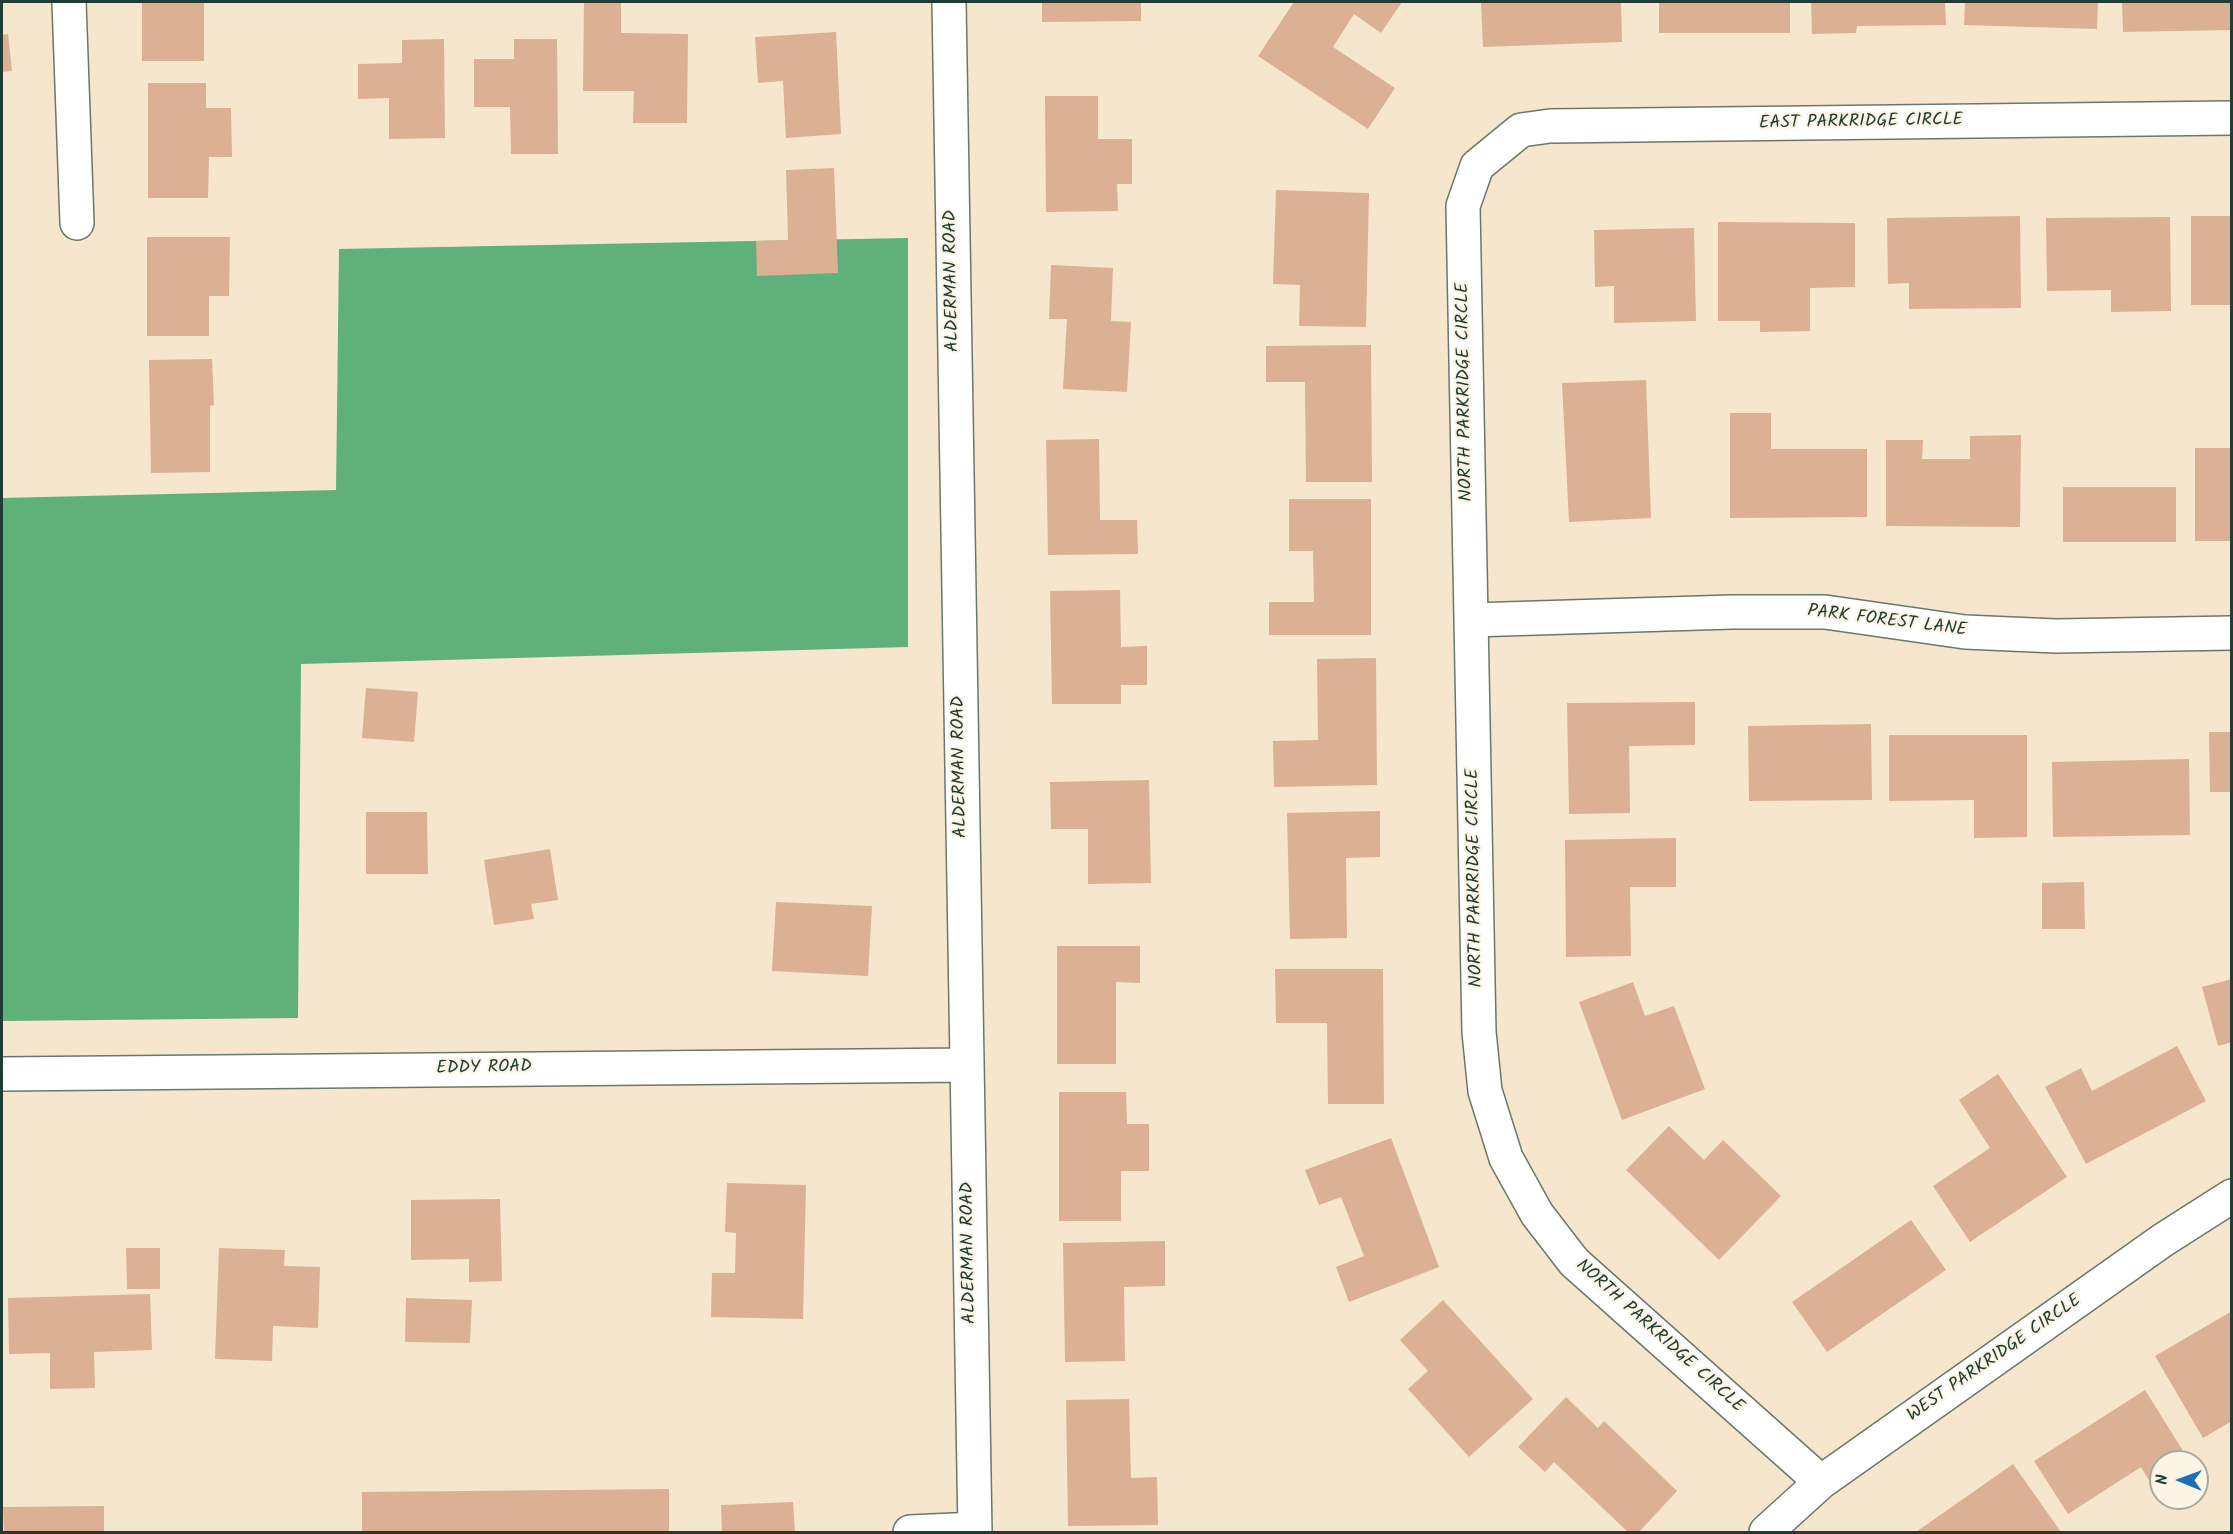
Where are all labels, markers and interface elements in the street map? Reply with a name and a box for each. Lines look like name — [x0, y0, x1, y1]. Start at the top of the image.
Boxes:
street label: EAST PARKRIDGE CIRCLE — [1759, 110, 1963, 136]
street label: ALDERMAN ROAD — [941, 210, 965, 352]
street label: NORTH PARKRIDGE CIRCLE — [1453, 282, 1479, 502]
street label: PARK FOREST LANE — [1806, 602, 1968, 642]
street label: ALDERMAN ROAD — [949, 696, 973, 838]
street label: NORTH PARKRIDGE CIRCLE — [1463, 768, 1489, 988]
street label: EDDY ROAD — [436, 1057, 532, 1081]
street label: ALDERMAN ROAD — [958, 1182, 982, 1324]
street label: NORTH PARKRIDGE CIRCLE — [1570, 1256, 1748, 1418]
street label: WEST PARKRIDGE CIRCLE — [1904, 1291, 2086, 1427]
north arrow — [2149, 1450, 2209, 1510]
text: N — [2150, 1474, 2175, 1485]

